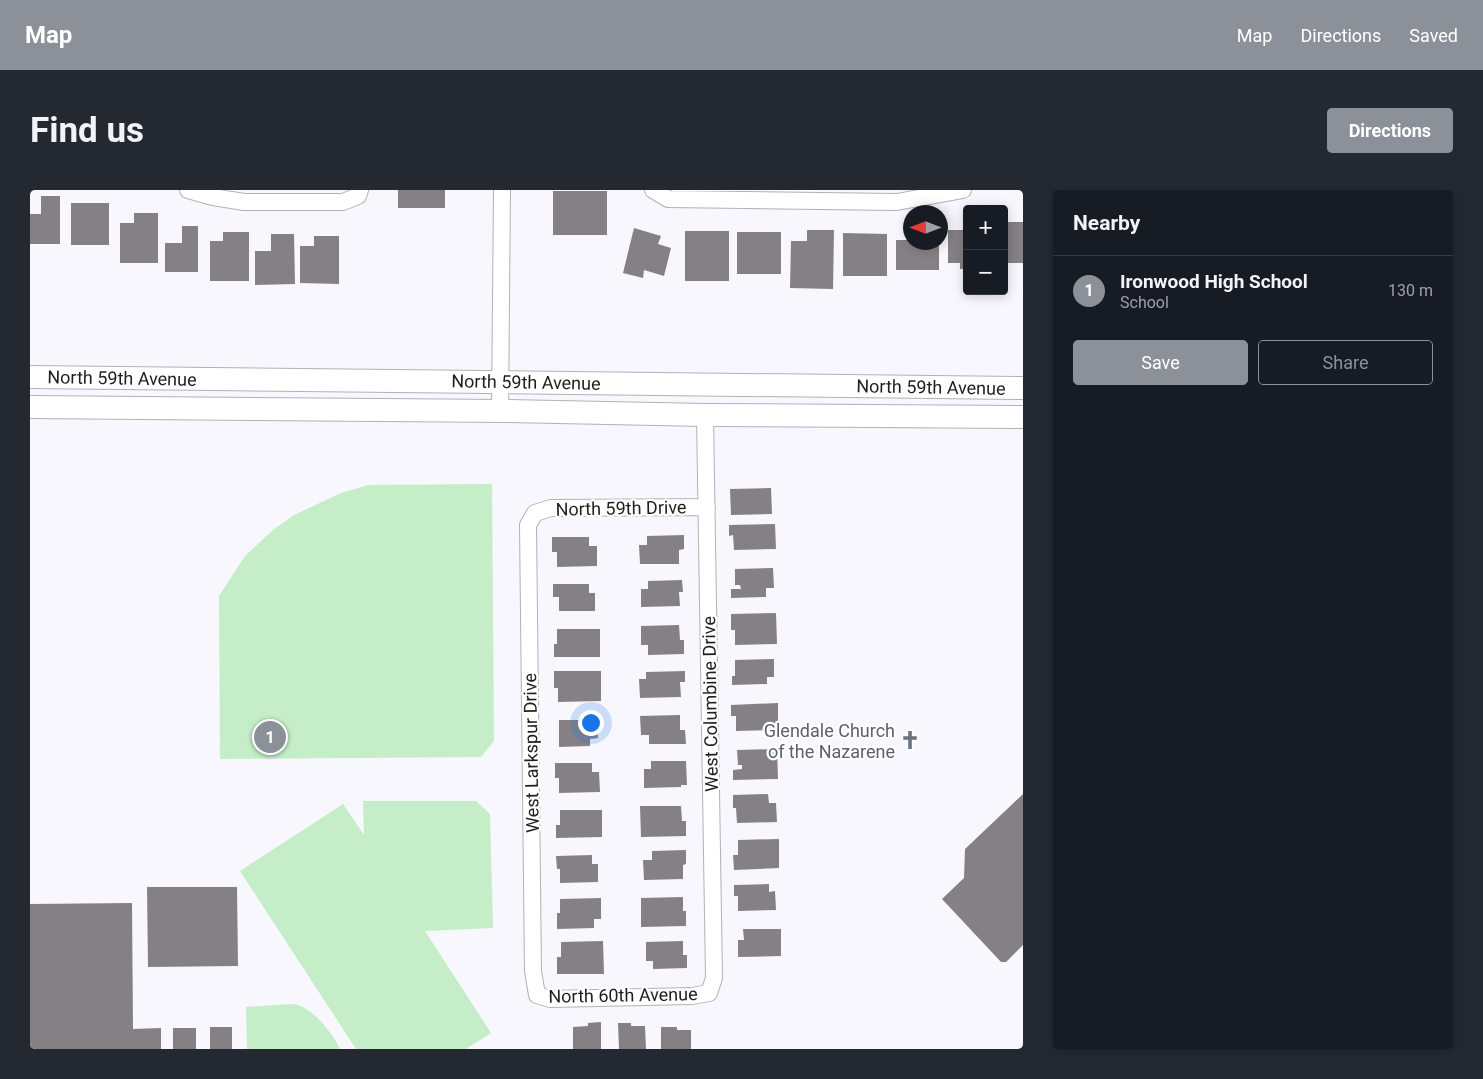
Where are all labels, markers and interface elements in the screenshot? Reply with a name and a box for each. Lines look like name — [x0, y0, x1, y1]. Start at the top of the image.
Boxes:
text: Map — [25, 21, 72, 49]
text: Map — [1237, 25, 1272, 46]
text: Directions — [1300, 25, 1381, 46]
text: Saved — [1409, 25, 1458, 46]
button: Directions — [1327, 108, 1453, 153]
text: Find us — [30, 110, 144, 151]
north arrow — [903, 205, 948, 250]
map controls — [963, 205, 1008, 295]
button: + — [963, 205, 1008, 250]
text: Nearby — [1073, 211, 1140, 235]
button: − — [963, 250, 1008, 295]
text: Ironwood High School — [1120, 270, 1308, 293]
text: 1 — [1084, 281, 1094, 300]
text: 130 m — [1388, 281, 1433, 300]
text: School — [1120, 293, 1169, 312]
button: Save — [1073, 340, 1248, 385]
button: Share — [1258, 340, 1433, 385]
street label: North 59th Avenue — [47, 366, 197, 390]
street label: North 59th Avenue — [451, 370, 601, 394]
street label: North 59th Avenue — [856, 375, 1006, 399]
street label: North 59th Drive — [555, 496, 687, 520]
street label: West Columbine Drive — [698, 616, 722, 792]
street label: West Larkspur Drive — [519, 673, 543, 833]
your location — [578, 710, 604, 736]
pin: 1 — [254, 718, 286, 756]
place label: Glendale Church of the Nazarene — [764, 720, 895, 762]
church icon: Glendale Church of the Nazarene — [899, 729, 921, 751]
street label: North 60th Avenue — [548, 983, 698, 1007]

